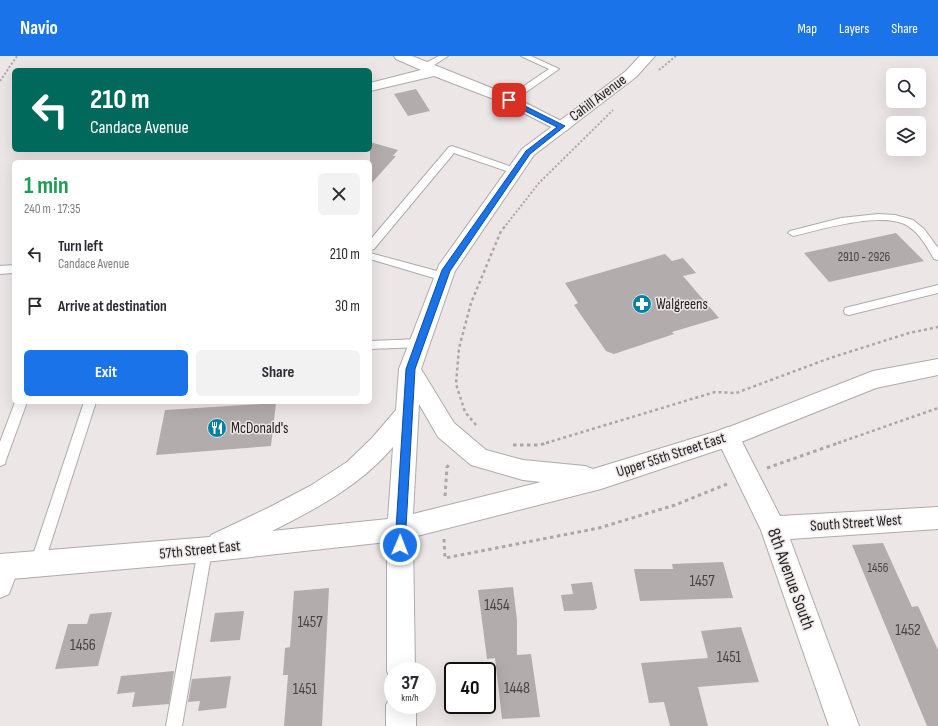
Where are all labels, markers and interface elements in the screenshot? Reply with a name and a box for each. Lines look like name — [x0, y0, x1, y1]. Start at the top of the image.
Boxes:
text: Navio — [20, 17, 58, 40]
text: Map — [797, 20, 817, 37]
text: Layers — [839, 20, 869, 37]
text: Share — [891, 20, 918, 37]
map controls — [886, 68, 926, 156]
button: search — [886, 68, 926, 108]
street label: Cahill Avenue — [566, 70, 630, 126]
text: 210 m — [90, 83, 150, 116]
pin — [492, 83, 526, 117]
icon: left — [24, 84, 76, 136]
icon: arrive — [498, 89, 520, 111]
button: layers — [886, 116, 926, 156]
text: Candace Avenue — [90, 117, 189, 138]
text: 1 min — [24, 171, 69, 200]
button: close — [318, 173, 360, 215]
text: 240 m · 17:35 — [24, 201, 80, 217]
text: Turn left — [58, 237, 103, 256]
icon: left — [24, 243, 46, 265]
text: 210 m — [330, 245, 360, 264]
house number: 2910 - 2926 — [838, 249, 891, 265]
text: Candace Avenue — [58, 256, 129, 272]
pharmacy icon: Walgreens — [631, 293, 653, 315]
icon: arrive — [24, 295, 46, 317]
place label: Walgreens — [656, 295, 708, 314]
text: Arrive at destination — [58, 297, 167, 316]
text: 30 m — [335, 297, 360, 316]
button: Exit — [24, 350, 188, 396]
button: Share — [196, 350, 360, 396]
restaurant icon: McDonald's — [206, 417, 228, 439]
place label: McDonald's — [231, 419, 289, 438]
street label: Upper 55th Street East — [614, 428, 728, 482]
street label: South Street West — [810, 510, 903, 536]
position arrow — [379, 524, 421, 566]
street label: 8th Avenue South — [763, 525, 819, 633]
street label: 57th Street East — [159, 536, 242, 564]
house number: 1456 — [868, 560, 889, 576]
house number: 1457 — [689, 572, 715, 591]
house number: 1454 — [484, 596, 510, 615]
house number: 1457 — [297, 613, 323, 632]
house number: 1452 — [895, 621, 921, 640]
house number: 1456 — [70, 636, 96, 655]
house number: 1451 — [717, 648, 742, 667]
speed limit sign: 40 — [444, 662, 496, 714]
text: 37 — [401, 671, 419, 695]
house number: 1448 — [504, 679, 530, 698]
house number: 1451 — [293, 680, 318, 699]
text: km/h — [401, 692, 419, 704]

